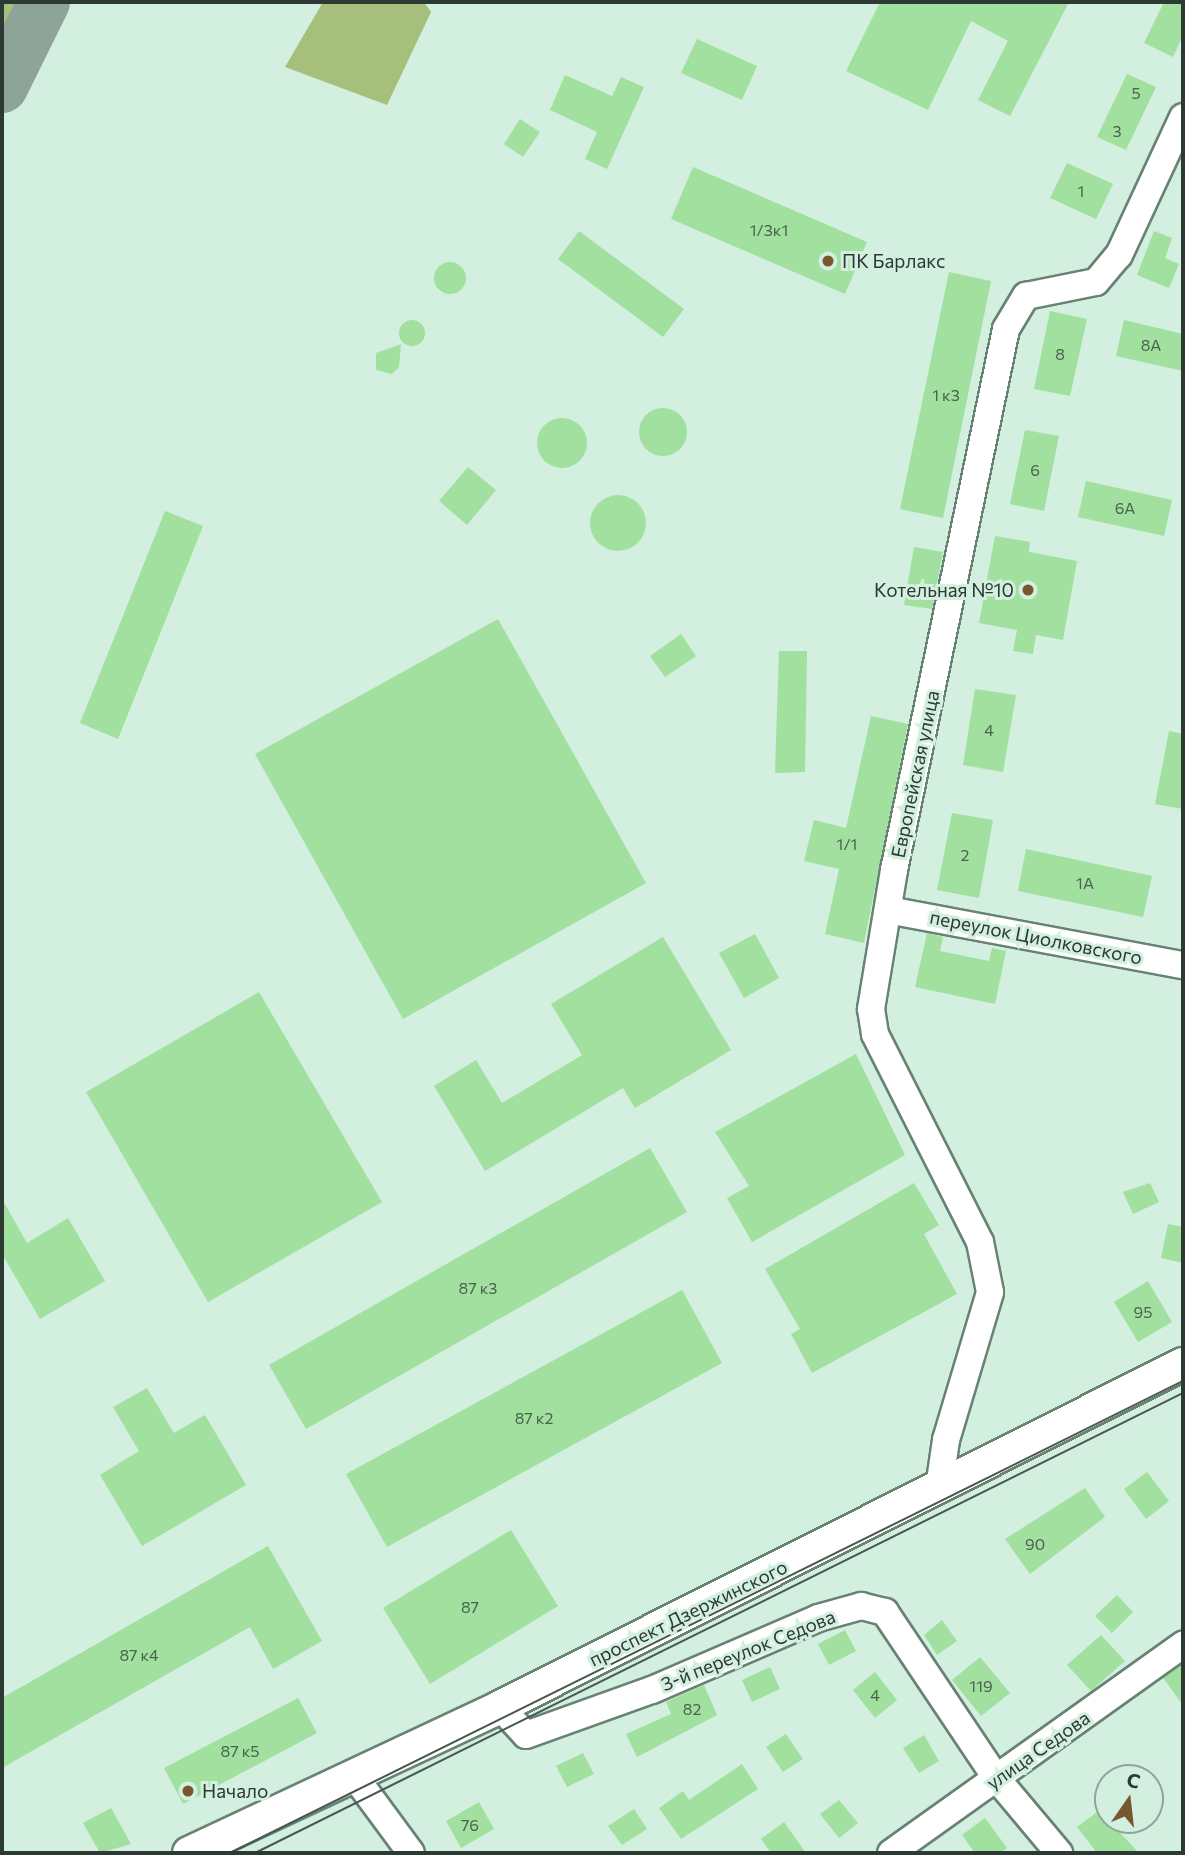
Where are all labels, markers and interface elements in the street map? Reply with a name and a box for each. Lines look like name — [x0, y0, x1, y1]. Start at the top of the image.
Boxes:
house number: 5 — [1131, 83, 1141, 103]
house number: 3 — [1112, 121, 1122, 141]
house number: 1 — [1078, 181, 1084, 201]
house number: 1/3к1 — [750, 220, 788, 240]
place label: ПК Барлакс — [842, 250, 945, 272]
marker: ПК Барлакс — [820, 253, 836, 269]
house number: 8А — [1141, 335, 1161, 355]
house number: 8 — [1055, 344, 1065, 364]
house number: 1 к3 — [932, 385, 960, 405]
house number: 6 — [1030, 460, 1040, 480]
house number: 6А — [1115, 498, 1135, 518]
place label: Котельная №10 — [874, 579, 1014, 601]
marker: Котельная №10 — [1020, 582, 1036, 598]
street label: Европейская улица — [886, 688, 944, 860]
house number: 4 — [984, 720, 994, 740]
house number: 1/1 — [837, 834, 857, 854]
house number: 2 — [961, 845, 969, 865]
house number: 1А — [1076, 873, 1094, 893]
street label: переулок Циолковского — [928, 905, 1144, 969]
house number: 87 к3 — [459, 1278, 497, 1298]
house number: 95 — [1134, 1302, 1152, 1322]
house number: 87 к2 — [515, 1408, 553, 1428]
house number: 90 — [1025, 1534, 1045, 1554]
street label: проспект Дзержинского — [585, 1555, 791, 1671]
house number: 87 — [461, 1597, 479, 1617]
street label: 3-й переулок Седова — [658, 1605, 838, 1695]
house number: 87 к4 — [119, 1645, 159, 1665]
house number: 119 — [969, 1676, 993, 1696]
house number: 4 — [870, 1685, 880, 1705]
house number: 82 — [683, 1699, 701, 1719]
street label: улица Седова — [982, 1706, 1094, 1794]
house number: 87 к5 — [221, 1741, 259, 1761]
north arrow — [1094, 1764, 1164, 1834]
text: С — [1125, 1767, 1143, 1793]
place label: Начало — [202, 1780, 268, 1802]
marker: Начало — [180, 1783, 196, 1799]
house number: 76 — [461, 1815, 479, 1835]

